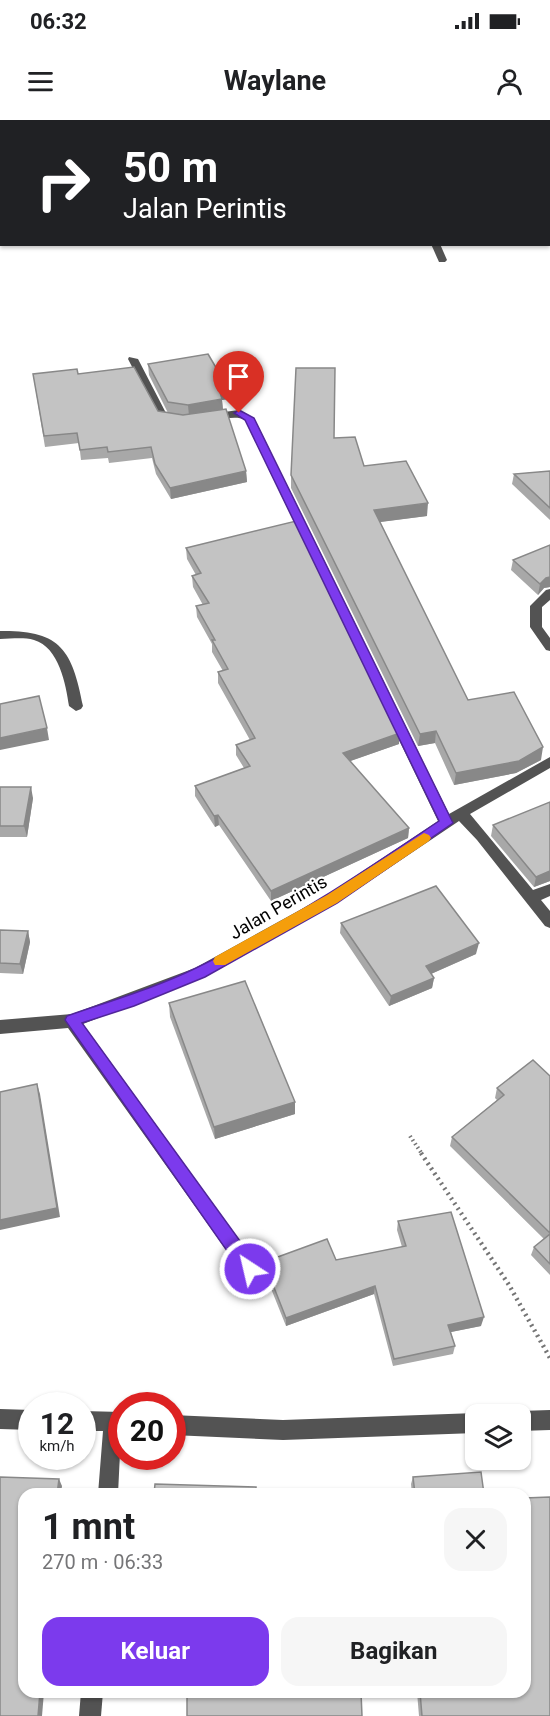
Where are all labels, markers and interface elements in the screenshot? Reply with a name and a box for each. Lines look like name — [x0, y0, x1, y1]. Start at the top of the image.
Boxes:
text: 06:32 — [30, 9, 87, 34]
icon: menu — [24, 65, 57, 98]
text: Waylane — [224, 65, 326, 97]
icon: person — [493, 65, 526, 98]
text: 50 m — [123, 143, 218, 192]
icon: right — [24, 144, 102, 222]
text: Jalan Perintis — [123, 193, 287, 225]
pin — [213, 351, 264, 413]
icon: arrive — [222, 360, 255, 393]
street label: Jalan Perintis — [226, 871, 330, 943]
position arrow — [218, 1237, 282, 1301]
speed limit sign: 20 — [108, 1392, 186, 1470]
map controls — [465, 1404, 531, 1470]
button: layers — [465, 1404, 531, 1470]
text: 12 — [40, 1406, 74, 1441]
text: km/h — [39, 1437, 75, 1455]
text: 1 mnt — [42, 1506, 135, 1548]
button: close — [444, 1508, 507, 1571]
text: 270 m · 06:33 — [42, 1550, 163, 1574]
button: Keluar — [42, 1617, 269, 1686]
button: Bagikan — [281, 1617, 507, 1686]

